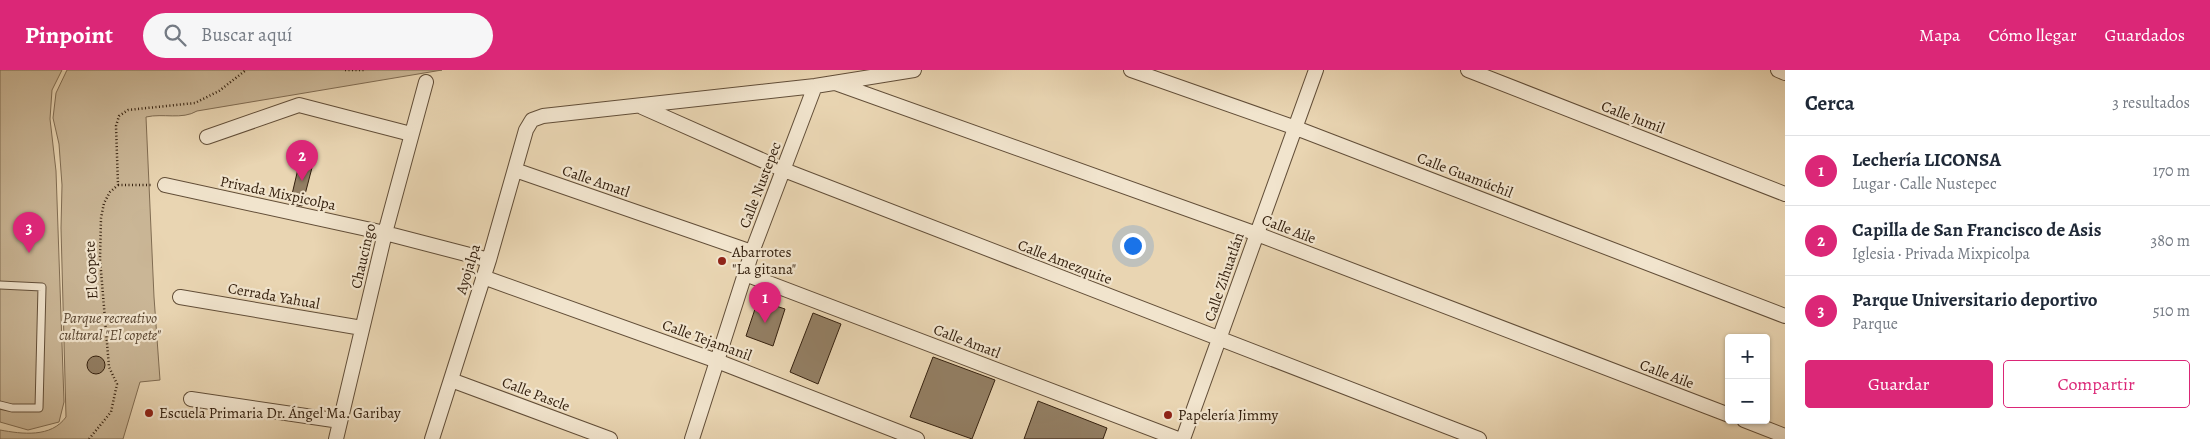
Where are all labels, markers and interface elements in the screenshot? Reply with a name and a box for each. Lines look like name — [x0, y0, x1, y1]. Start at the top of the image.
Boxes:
search box — [143, 13, 493, 58]
text: Pinpoint — [25, 19, 113, 51]
icon: search — [161, 21, 189, 49]
text: Buscar aquí — [201, 22, 292, 48]
text: Mapa — [1919, 23, 1960, 47]
text: Cómo llegar — [1988, 23, 2077, 47]
text: Guardados — [2105, 23, 2185, 47]
text: Cerca — [1805, 89, 1855, 117]
text: 3 resultados — [2112, 92, 2190, 114]
street label: Calle Jumil — [1598, 96, 1668, 138]
street label: Calle Nustepec — [734, 139, 786, 231]
pin: 2 — [286, 140, 318, 181]
text: Lechería LICONSA — [1852, 147, 2001, 173]
street label: Calle Guamúchil — [1414, 148, 1516, 203]
street label: Calle Amatl — [560, 160, 633, 202]
text: 1 — [1818, 160, 1824, 182]
text: 170 m — [2153, 160, 2190, 182]
street label: Privada Mixpicolpa — [218, 171, 338, 215]
text: Lugar · Calle Nustepec — [1852, 173, 1997, 195]
street label: Calle Aile — [1259, 210, 1319, 249]
pin: 3 — [13, 212, 45, 253]
text: Capilla de San Francisco de Asis — [1852, 217, 2101, 243]
street label: Chaucingo — [346, 221, 380, 291]
street label: Calle Zihuatlán — [1199, 230, 1249, 324]
text: 2 — [1817, 230, 1825, 252]
text: 380 m — [2151, 230, 2190, 252]
your location — [1120, 233, 1146, 259]
street label: Calle Amezquite — [1015, 235, 1115, 289]
street label: El Copete — [79, 240, 103, 300]
street label: Ayojalpa — [451, 241, 485, 298]
place label: Abarrotes "La gitana" — [731, 242, 796, 279]
text: Iglesia · Privada Mixpicolpa — [1852, 243, 2030, 265]
marker: Abarrotes "La gitana" — [716, 255, 728, 267]
street label: Cerrada Yahual — [226, 278, 322, 314]
pin: 1 — [749, 282, 781, 323]
text: Parque Universitario deportivo — [1852, 287, 2098, 313]
text: 3 — [1818, 300, 1824, 322]
text: 510 m — [2153, 300, 2190, 322]
park label: Parque recreativo cultural "El copete" — [59, 308, 161, 345]
text: Parque — [1852, 313, 1898, 335]
street label: Calle Tejamanil — [660, 315, 755, 366]
street label: Calle Amatl — [931, 319, 1004, 363]
map controls — [1725, 334, 1770, 424]
button: + — [1725, 334, 1770, 379]
street label: Calle Aile — [1637, 355, 1697, 394]
button: Guardar — [1805, 360, 1993, 408]
button: Compartir — [2003, 360, 2190, 408]
street label: Calle Pascle — [499, 372, 573, 416]
button: − — [1725, 379, 1770, 424]
place label: Escuela Primaria Dr. Ángel Ma. Garibay — [159, 403, 401, 423]
place label: Papelería Jimmy — [1178, 405, 1278, 425]
marker: Escuela Primaria Dr. Ángel Ma. Garibay — [143, 407, 155, 419]
marker: Papelería Jimmy — [1162, 409, 1174, 421]

